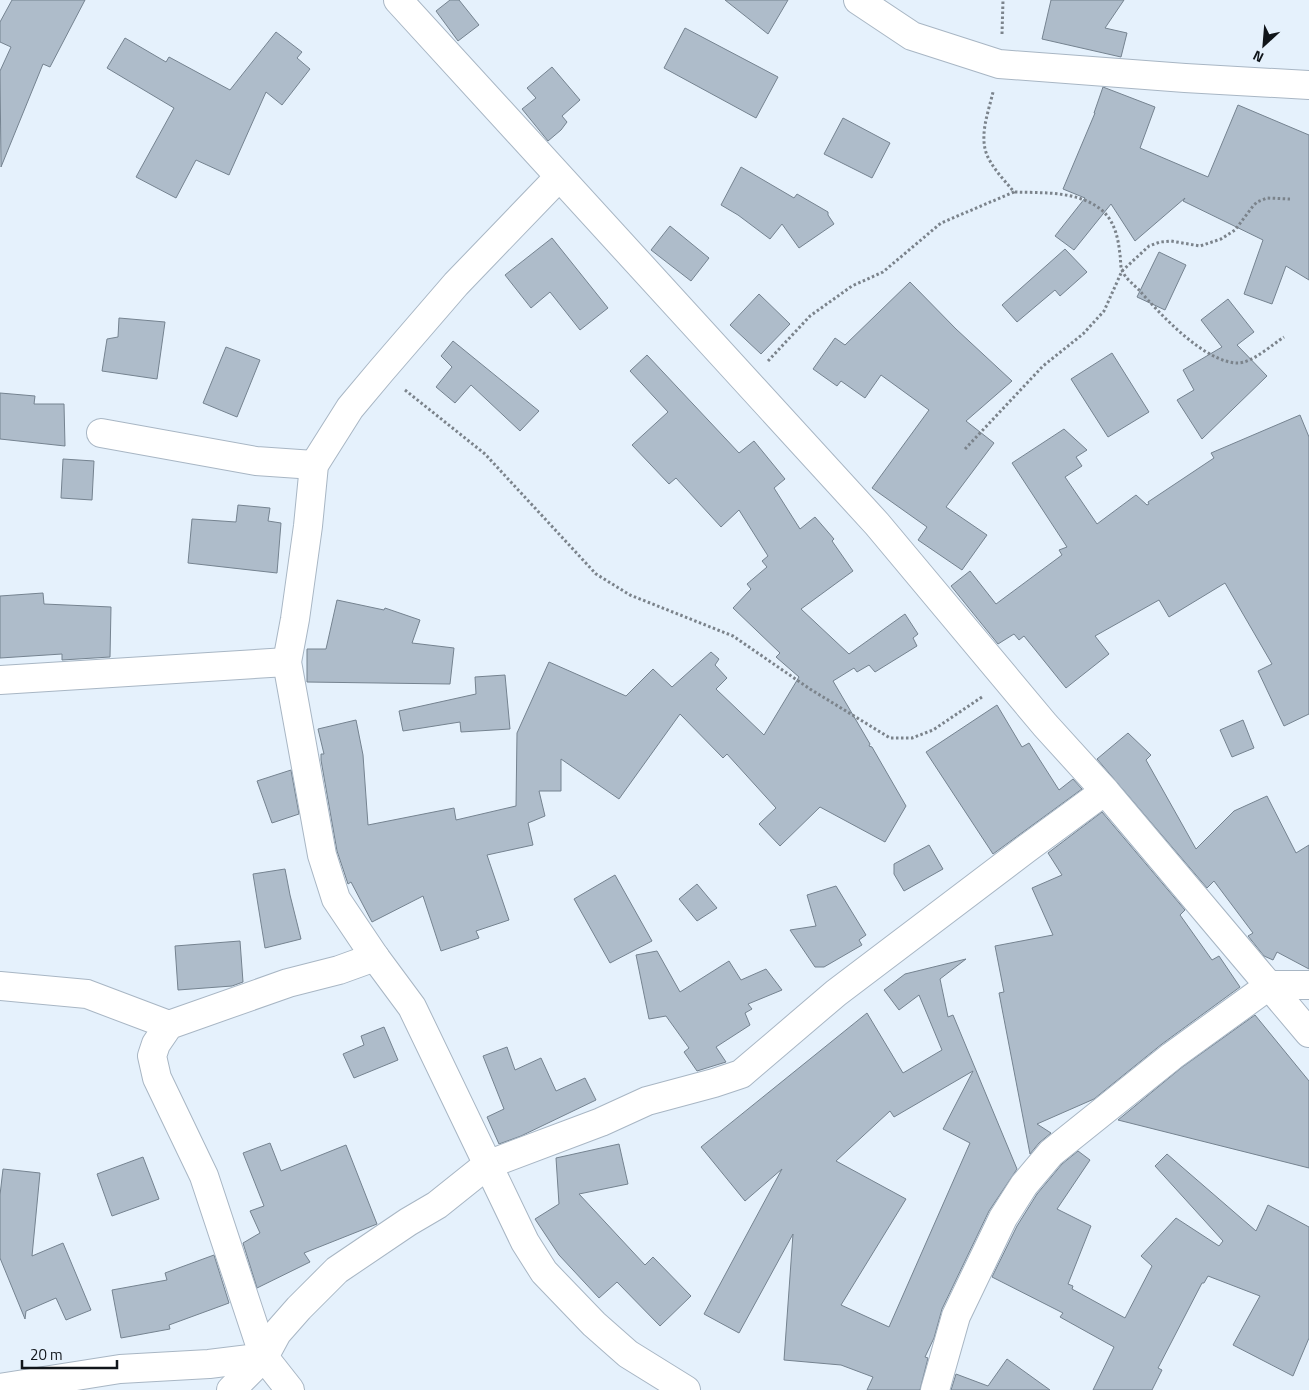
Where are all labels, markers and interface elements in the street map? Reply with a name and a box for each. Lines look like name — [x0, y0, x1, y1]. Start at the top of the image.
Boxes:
north arrow — [1239, 20, 1289, 70]
text: N — [1249, 46, 1267, 69]
scale bar — [22, 1338, 118, 1370]
text: 20 m — [30, 1343, 63, 1366]

